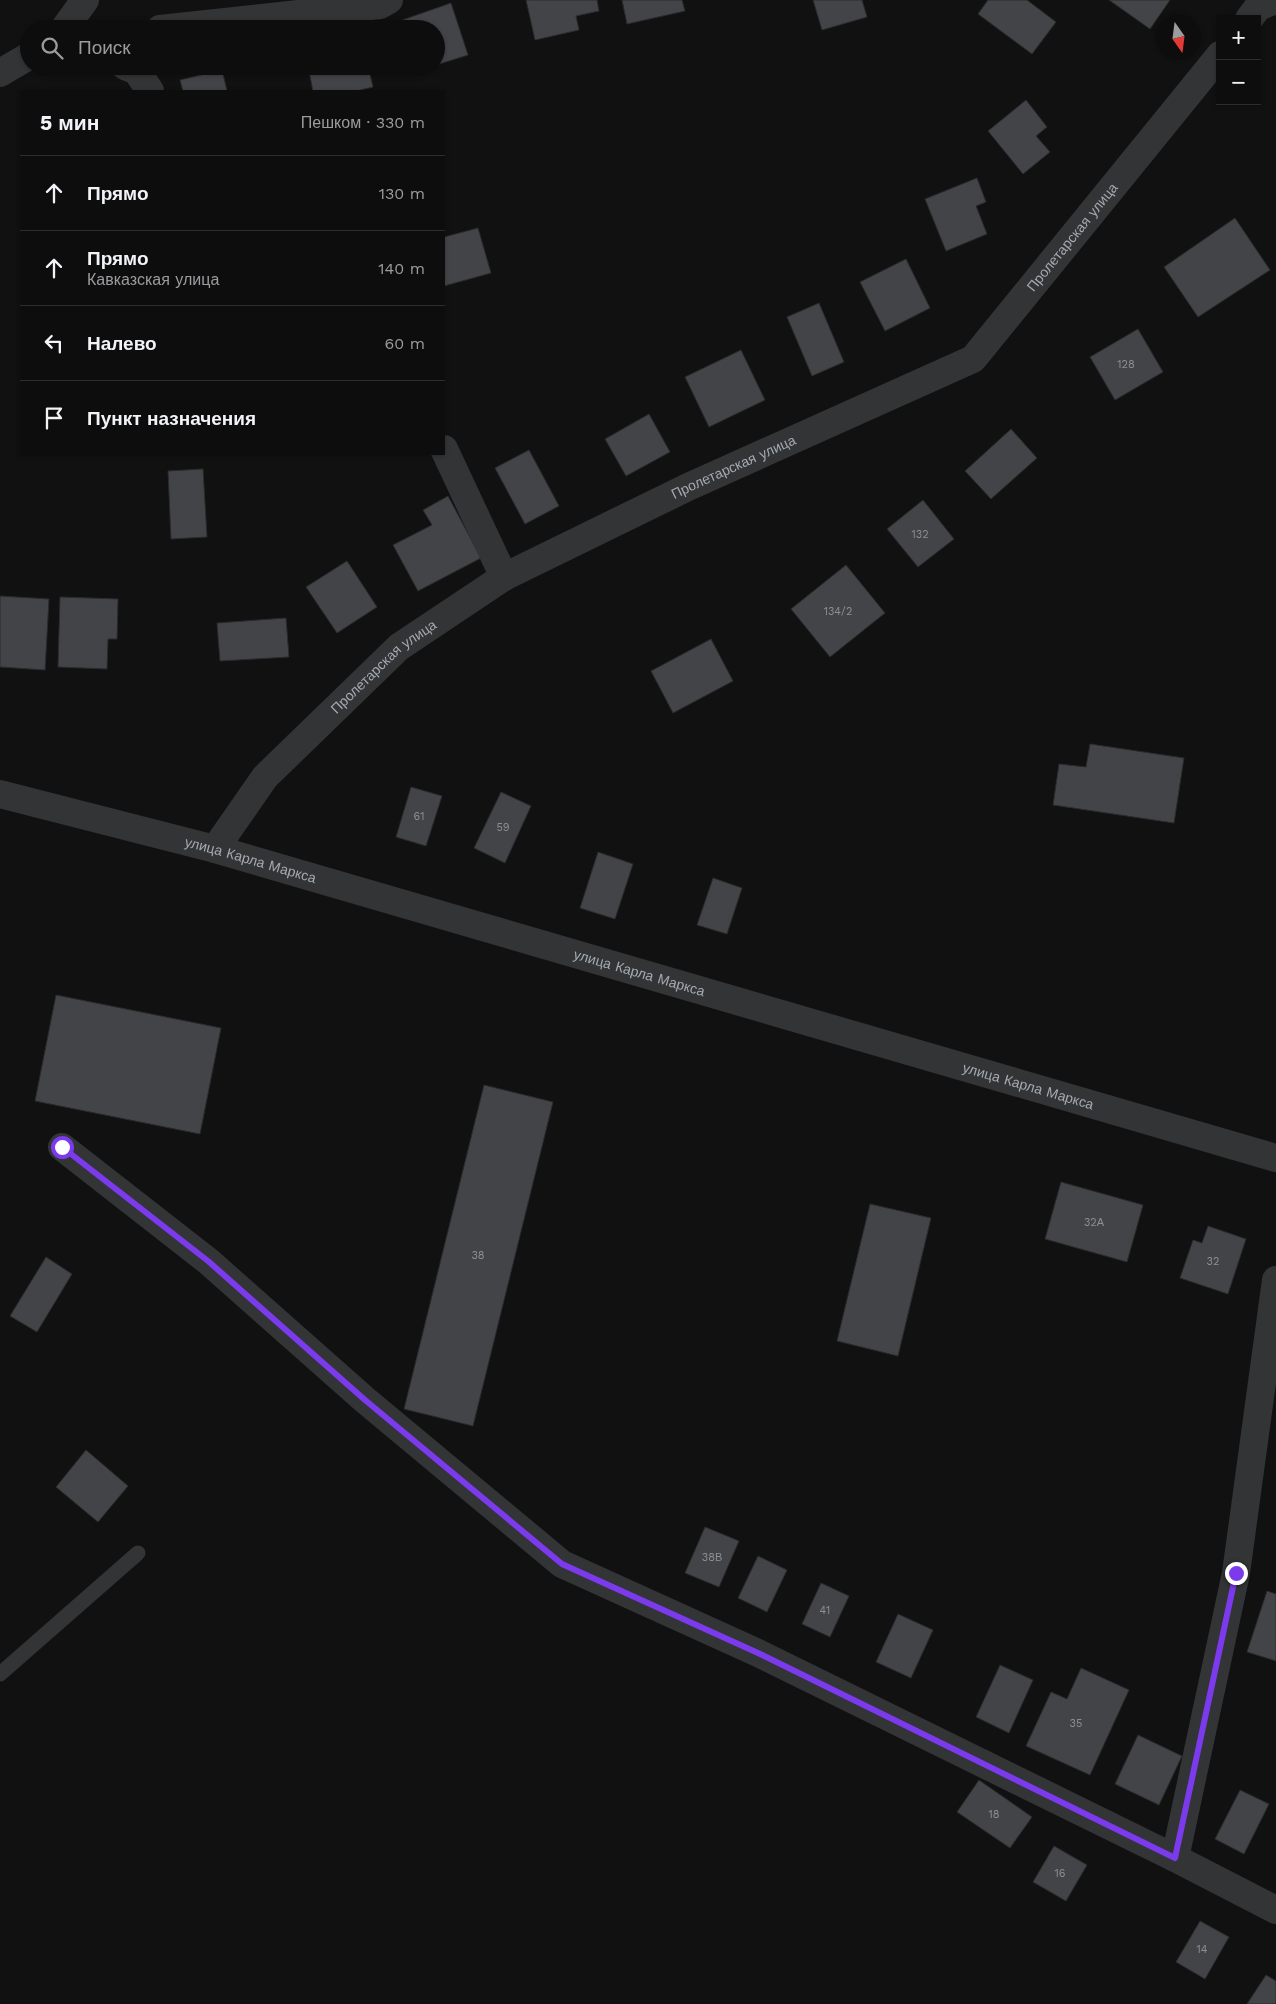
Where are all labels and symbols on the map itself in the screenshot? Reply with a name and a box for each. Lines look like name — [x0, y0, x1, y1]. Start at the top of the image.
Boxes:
north arrow — [1156, 15, 1201, 60]
street label: Пролетарская улица — [1023, 179, 1121, 294]
house number: 128 — [1117, 358, 1135, 371]
street label: Пролетарская улица — [668, 432, 798, 502]
house number: 132 — [911, 528, 929, 541]
house number: 134/2 — [824, 605, 852, 618]
street label: Пролетарская улица — [328, 616, 439, 717]
house number: 61 — [414, 810, 424, 823]
house number: 59 — [496, 821, 510, 834]
street label: улица Карла Маркса — [183, 834, 318, 886]
street label: улица Карла Маркса — [572, 946, 707, 999]
street label: улица Карла Маркса — [961, 1059, 1096, 1113]
route start — [51, 1136, 74, 1159]
house number: 32А — [1084, 1216, 1105, 1229]
house number: 38 — [471, 1249, 485, 1262]
house number: 32 — [1207, 1255, 1219, 1268]
house number: 38В — [702, 1551, 722, 1564]
route end — [1225, 1562, 1248, 1585]
house number: 41 — [820, 1604, 830, 1617]
house number: 35 — [1070, 1717, 1082, 1730]
house number: 18 — [988, 1808, 1000, 1821]
house number: 16 — [1055, 1867, 1066, 1880]
house number: 14 — [1196, 1943, 1208, 1956]

